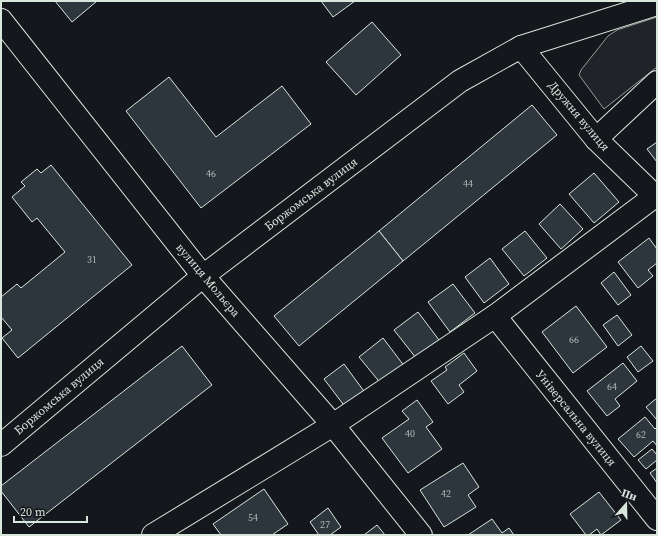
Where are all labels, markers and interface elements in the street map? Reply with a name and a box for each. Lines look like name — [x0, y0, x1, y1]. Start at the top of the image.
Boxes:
street label: Дружня вулиця — [545, 77, 613, 155]
street label: Боржомська вулиця — [261, 154, 361, 234]
house number: 46 — [206, 167, 216, 180]
house number: 44 — [463, 177, 473, 190]
street label: вулиця Мольєра — [172, 240, 244, 321]
house number: 31 — [87, 253, 97, 266]
house number: 66 — [569, 333, 579, 346]
street label: Боржомська вулиця — [11, 354, 107, 438]
street label: Універсальна вулиця — [532, 367, 620, 469]
house number: 64 — [607, 380, 617, 393]
house number: 40 — [405, 427, 415, 440]
house number: 62 — [636, 428, 646, 441]
north arrow — [606, 484, 646, 524]
text: Пн — [619, 485, 639, 505]
house number: 42 — [441, 487, 451, 500]
scale bar — [14, 498, 87, 524]
text: 20 m — [20, 504, 46, 520]
house number: 54 — [248, 511, 258, 524]
house number: 27 — [320, 518, 330, 531]

